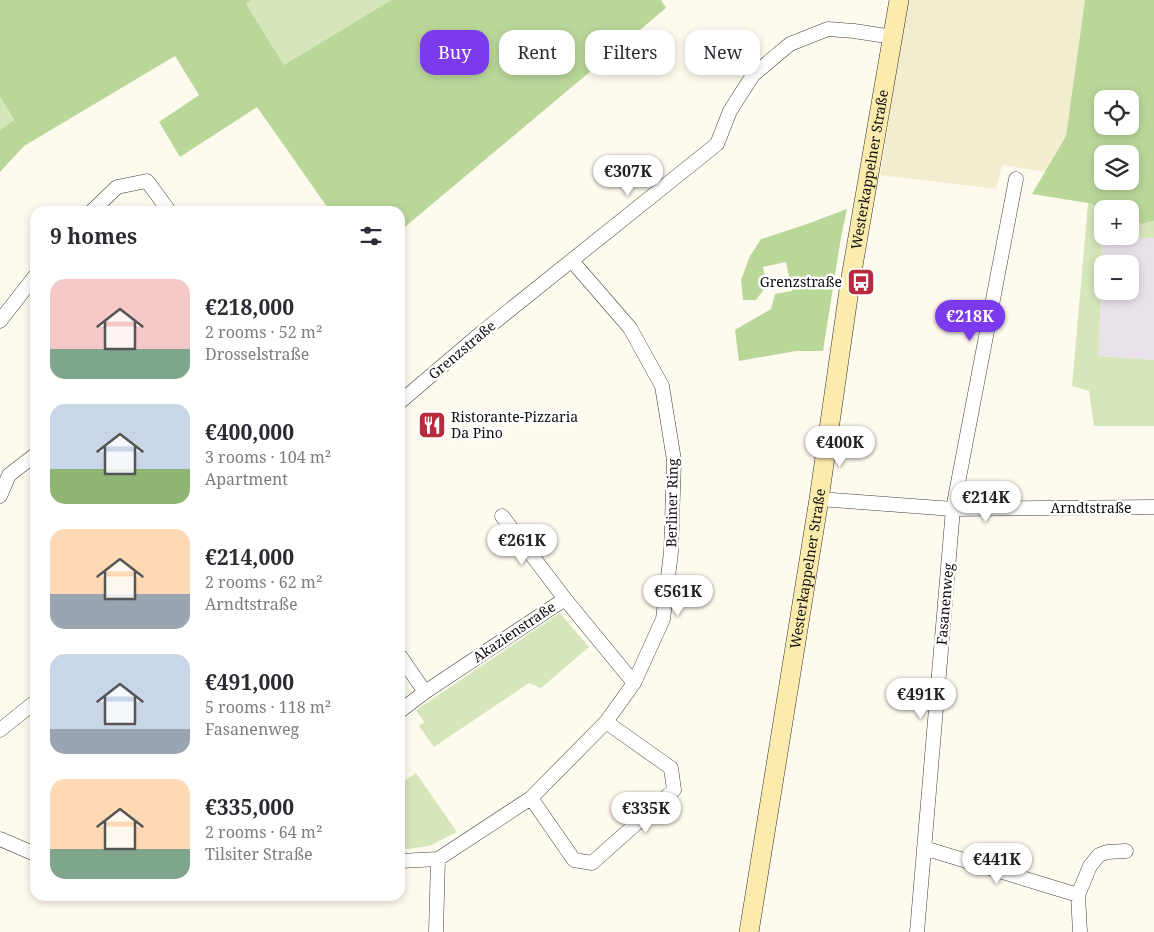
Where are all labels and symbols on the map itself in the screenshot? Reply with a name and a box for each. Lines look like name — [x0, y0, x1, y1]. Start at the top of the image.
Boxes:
street label: Westerkappelner Straße — [846, 88, 892, 251]
pin: €307K — [593, 154, 663, 197]
bus stop icon: Grenzstraße — [846, 267, 876, 297]
place label: Grenzstraße — [760, 272, 842, 291]
pin: €218K — [935, 300, 1005, 342]
street label: Grenzstraße — [424, 316, 499, 383]
place label: Ristorante-Pizzaria Da Pino — [451, 407, 578, 442]
restaurant icon: Ristorante-Pizzaria Da Pino — [417, 410, 447, 440]
pin: €400K — [805, 426, 875, 468]
street label: Berliner Ring — [661, 458, 682, 548]
pin: €214K — [951, 480, 1021, 523]
street label: Westerkappelner Straße — [785, 487, 829, 650]
street label: Arndtstraße — [1050, 498, 1132, 517]
pin: €261K — [487, 524, 557, 566]
street label: Fasanenweg — [931, 562, 958, 646]
pin: €561K — [643, 574, 713, 617]
street label: Akazienstraße — [469, 597, 559, 666]
pin: €491K — [886, 678, 956, 720]
pin: €335K — [611, 792, 681, 834]
pin: €441K — [962, 842, 1032, 885]

